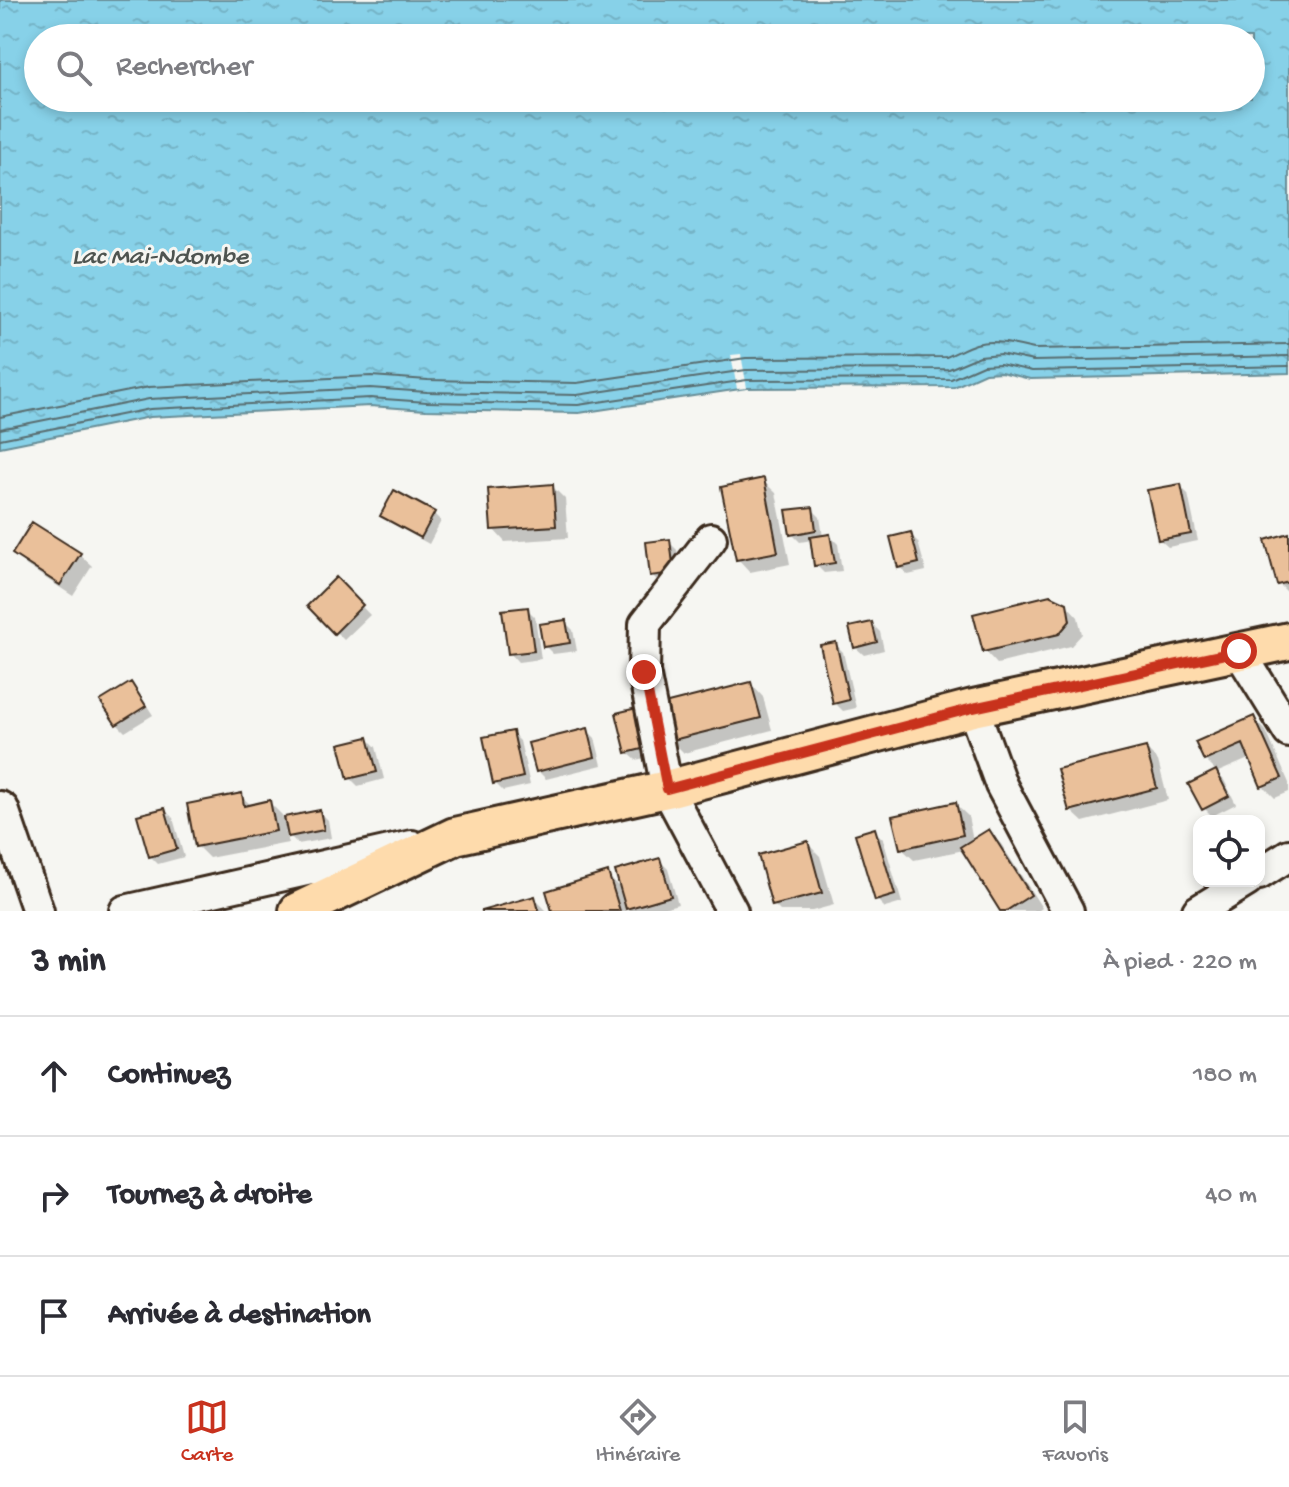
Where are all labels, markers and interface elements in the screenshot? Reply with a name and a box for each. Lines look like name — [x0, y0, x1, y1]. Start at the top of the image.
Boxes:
search box — [24, 24, 1265, 112]
icon: search — [52, 46, 96, 90]
text: Rechercher — [116, 51, 252, 86]
water label: Lac Mai-Ndombe — [72, 243, 250, 274]
route start — [1221, 633, 1257, 669]
route end — [626, 654, 662, 690]
map controls — [1193, 815, 1265, 887]
button: locate — [1193, 815, 1265, 887]
text: 3 min — [32, 943, 105, 983]
text: À pied · 220 m — [1103, 948, 1257, 979]
icon: ahead — [32, 1054, 76, 1098]
text: Continuez — [108, 1059, 230, 1094]
text: 180 m — [1193, 1061, 1257, 1092]
icon: right — [32, 1174, 76, 1218]
text: Tournez à droite — [108, 1179, 312, 1214]
text: 40 m — [1205, 1181, 1257, 1212]
icon: arrive — [32, 1294, 76, 1338]
text: Arrivée à destination — [108, 1299, 371, 1334]
tab: Carte — [181, 1395, 233, 1469]
tab: Itinéraire — [596, 1395, 680, 1469]
tab: Favoris — [1043, 1395, 1108, 1469]

